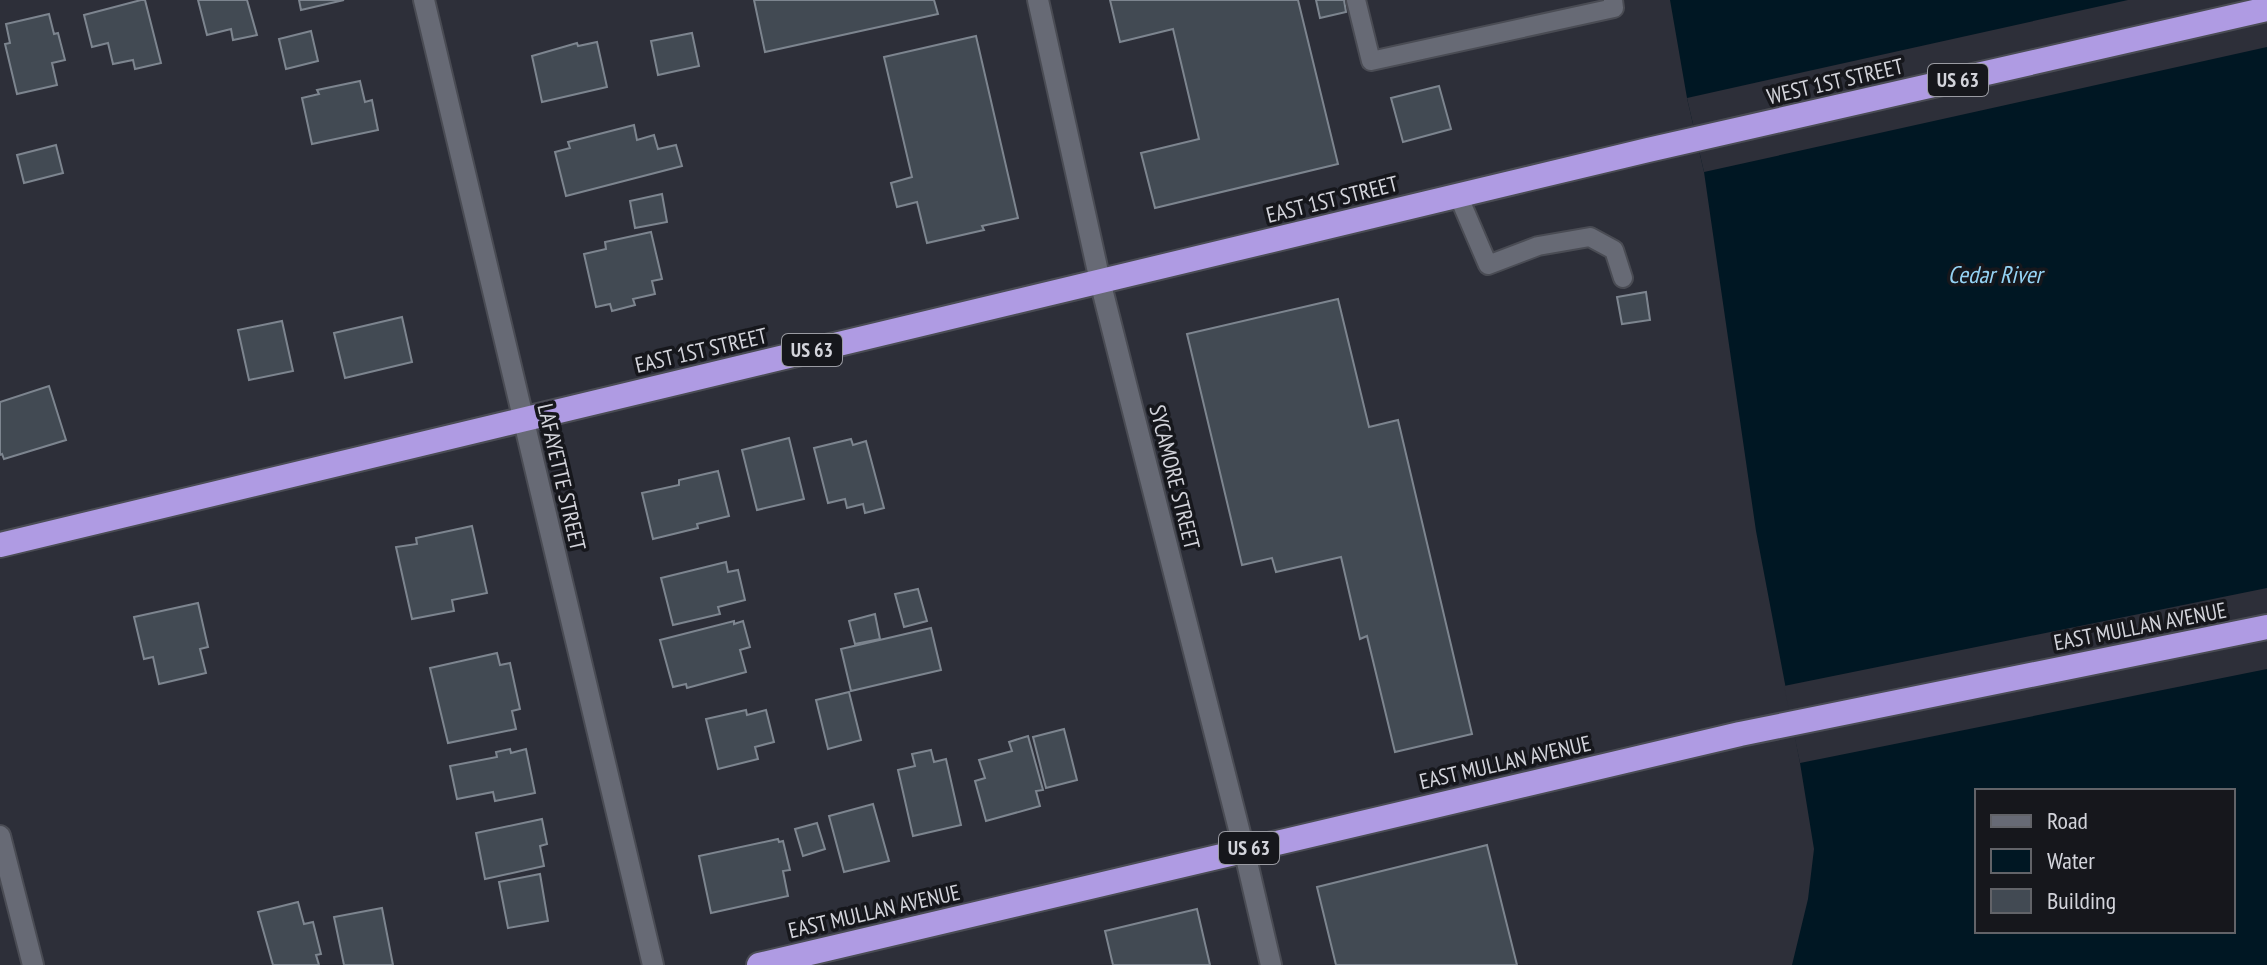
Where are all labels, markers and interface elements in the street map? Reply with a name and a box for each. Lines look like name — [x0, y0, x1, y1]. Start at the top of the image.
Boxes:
street label: WEST 1ST STREET — [1764, 52, 1906, 110]
road number: US 63 — [1928, 64, 1988, 96]
street label: EAST 1ST STREET — [1263, 169, 1401, 229]
water label: Cedar River — [1948, 259, 2046, 290]
street label: EAST 1ST STREET — [632, 321, 770, 379]
road number: US 63 — [782, 334, 842, 366]
street label: LAFAYETTE STREET — [531, 401, 593, 553]
street label: SYCAMORE STREET — [1144, 402, 1207, 552]
street label: EAST MULLAN AVENUE — [2051, 596, 2229, 656]
street label: EAST MULLAN AVENUE — [1417, 729, 1593, 795]
legend — [1975, 789, 2235, 933]
text: Road — [2047, 805, 2088, 836]
road number: US 63 — [1219, 832, 1279, 864]
text: Water — [2047, 845, 2095, 876]
street label: EAST MULLAN AVENUE — [786, 878, 962, 944]
text: Building — [2047, 885, 2116, 916]

